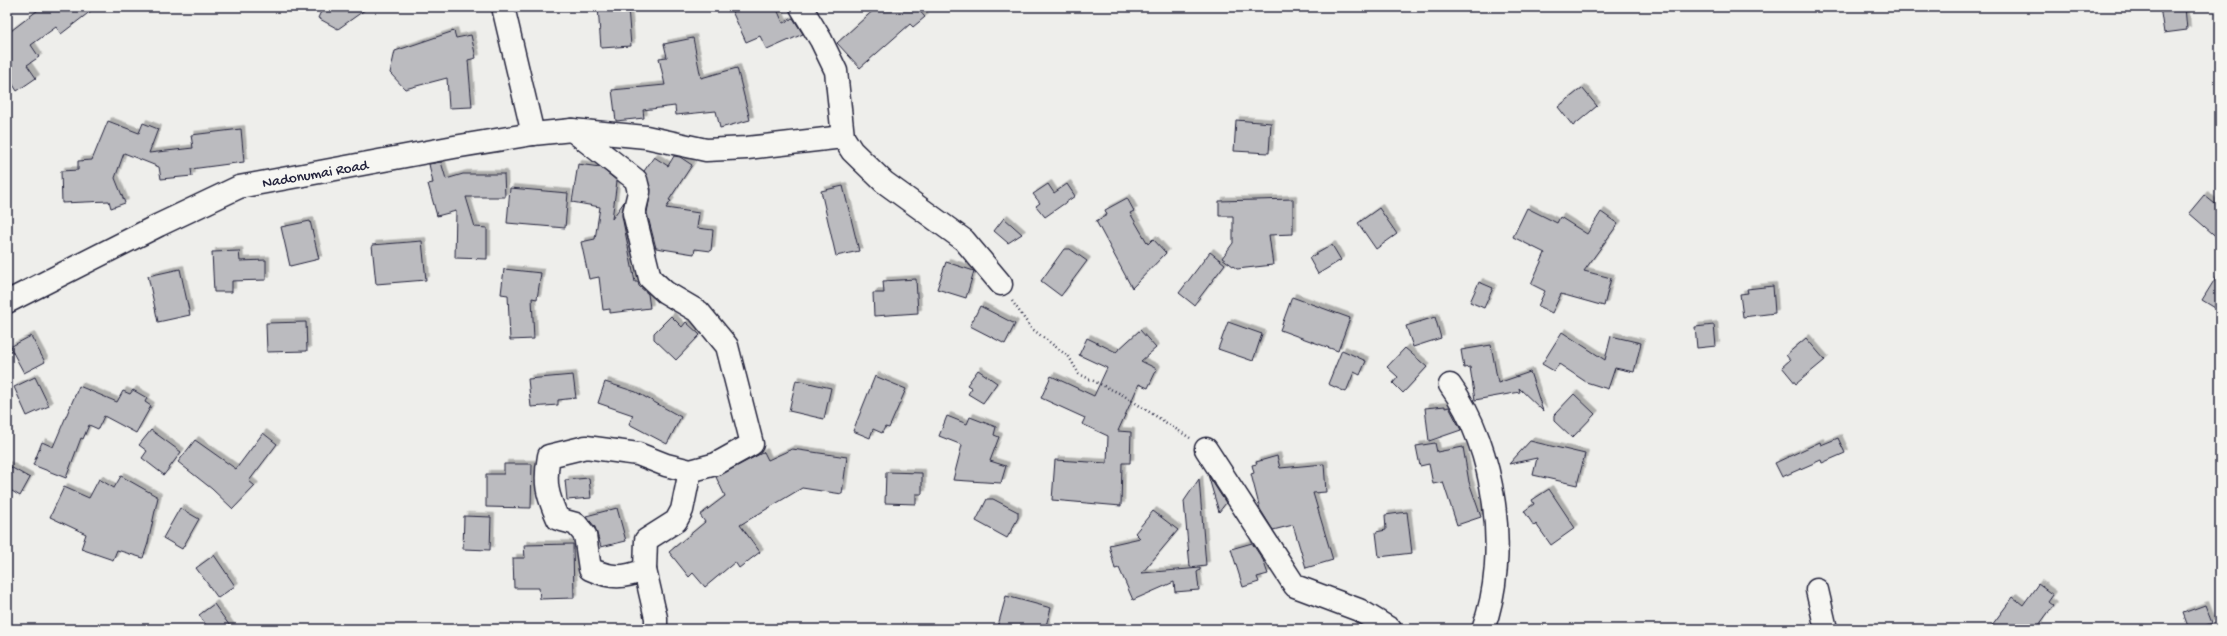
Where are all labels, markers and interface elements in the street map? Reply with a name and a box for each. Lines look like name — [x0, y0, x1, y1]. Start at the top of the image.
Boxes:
street label: Nadonumai Road — [261, 157, 371, 193]

